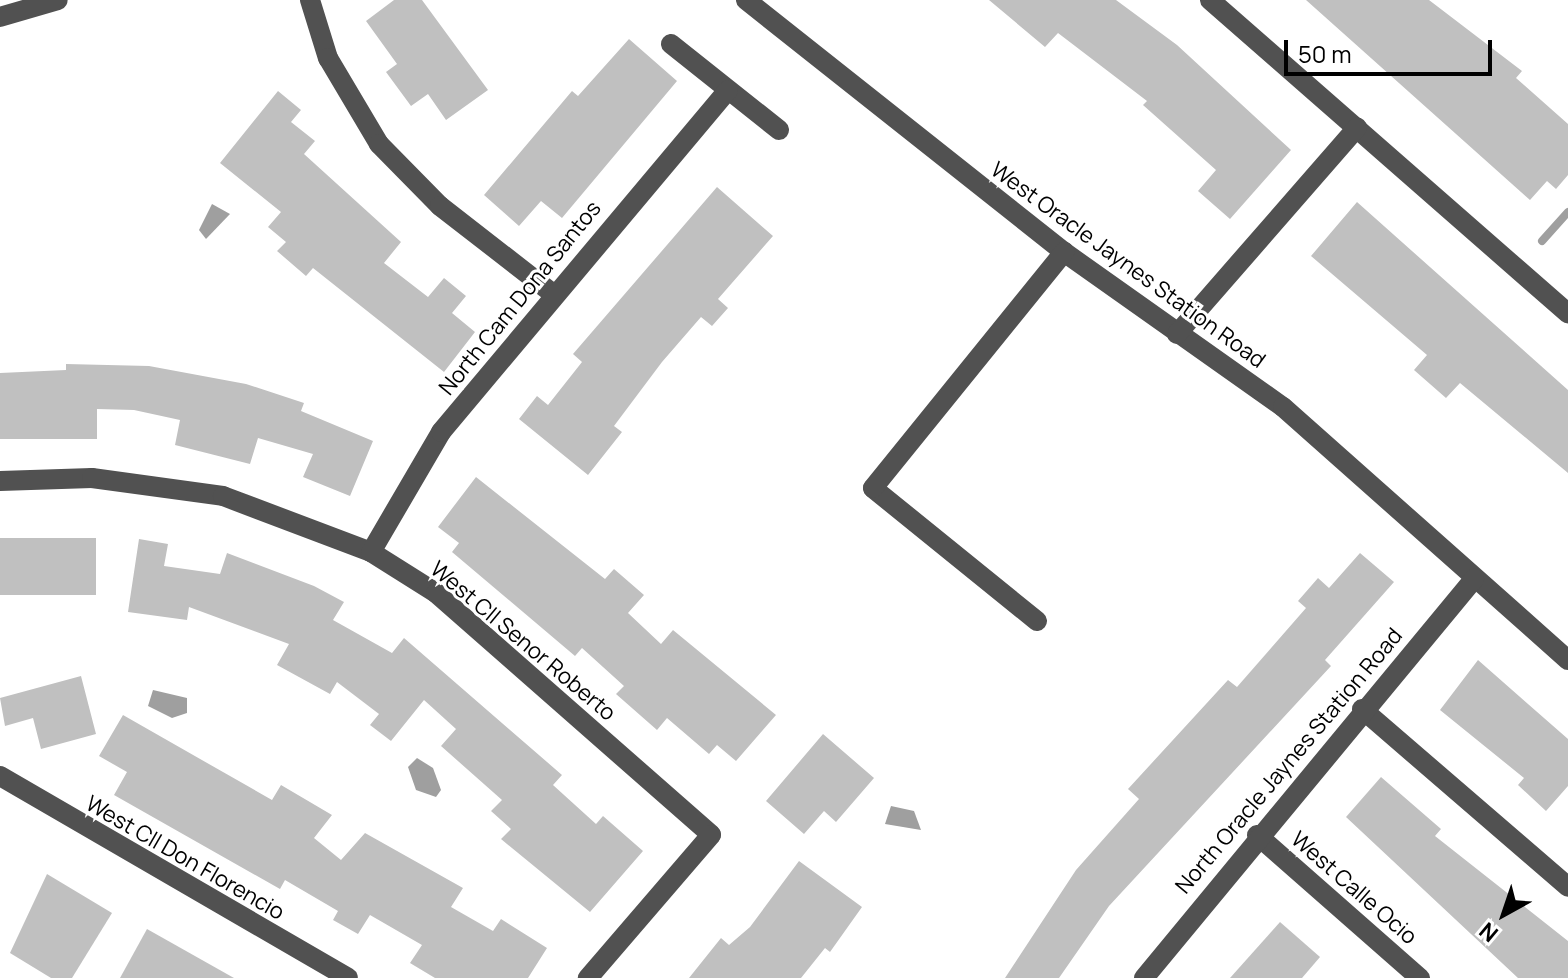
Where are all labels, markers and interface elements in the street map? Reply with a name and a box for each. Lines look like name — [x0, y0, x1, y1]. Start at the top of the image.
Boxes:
scale bar — [1288, 24, 1496, 74]
text: 50 m — [1298, 37, 1352, 70]
street label: West Oracle Jaynes Station Road — [986, 156, 1270, 374]
street label: North Cam Dona Santos — [433, 195, 607, 401]
street label: West Cll Senor Roberto — [425, 556, 621, 726]
street label: North Oracle Jaynes Station Road — [1170, 623, 1408, 899]
street label: West Cll Don Florencio — [81, 790, 289, 926]
street label: West Calle Ocio — [1286, 826, 1422, 950]
north arrow — [1464, 874, 1544, 954]
text: N — [1473, 916, 1504, 949]

